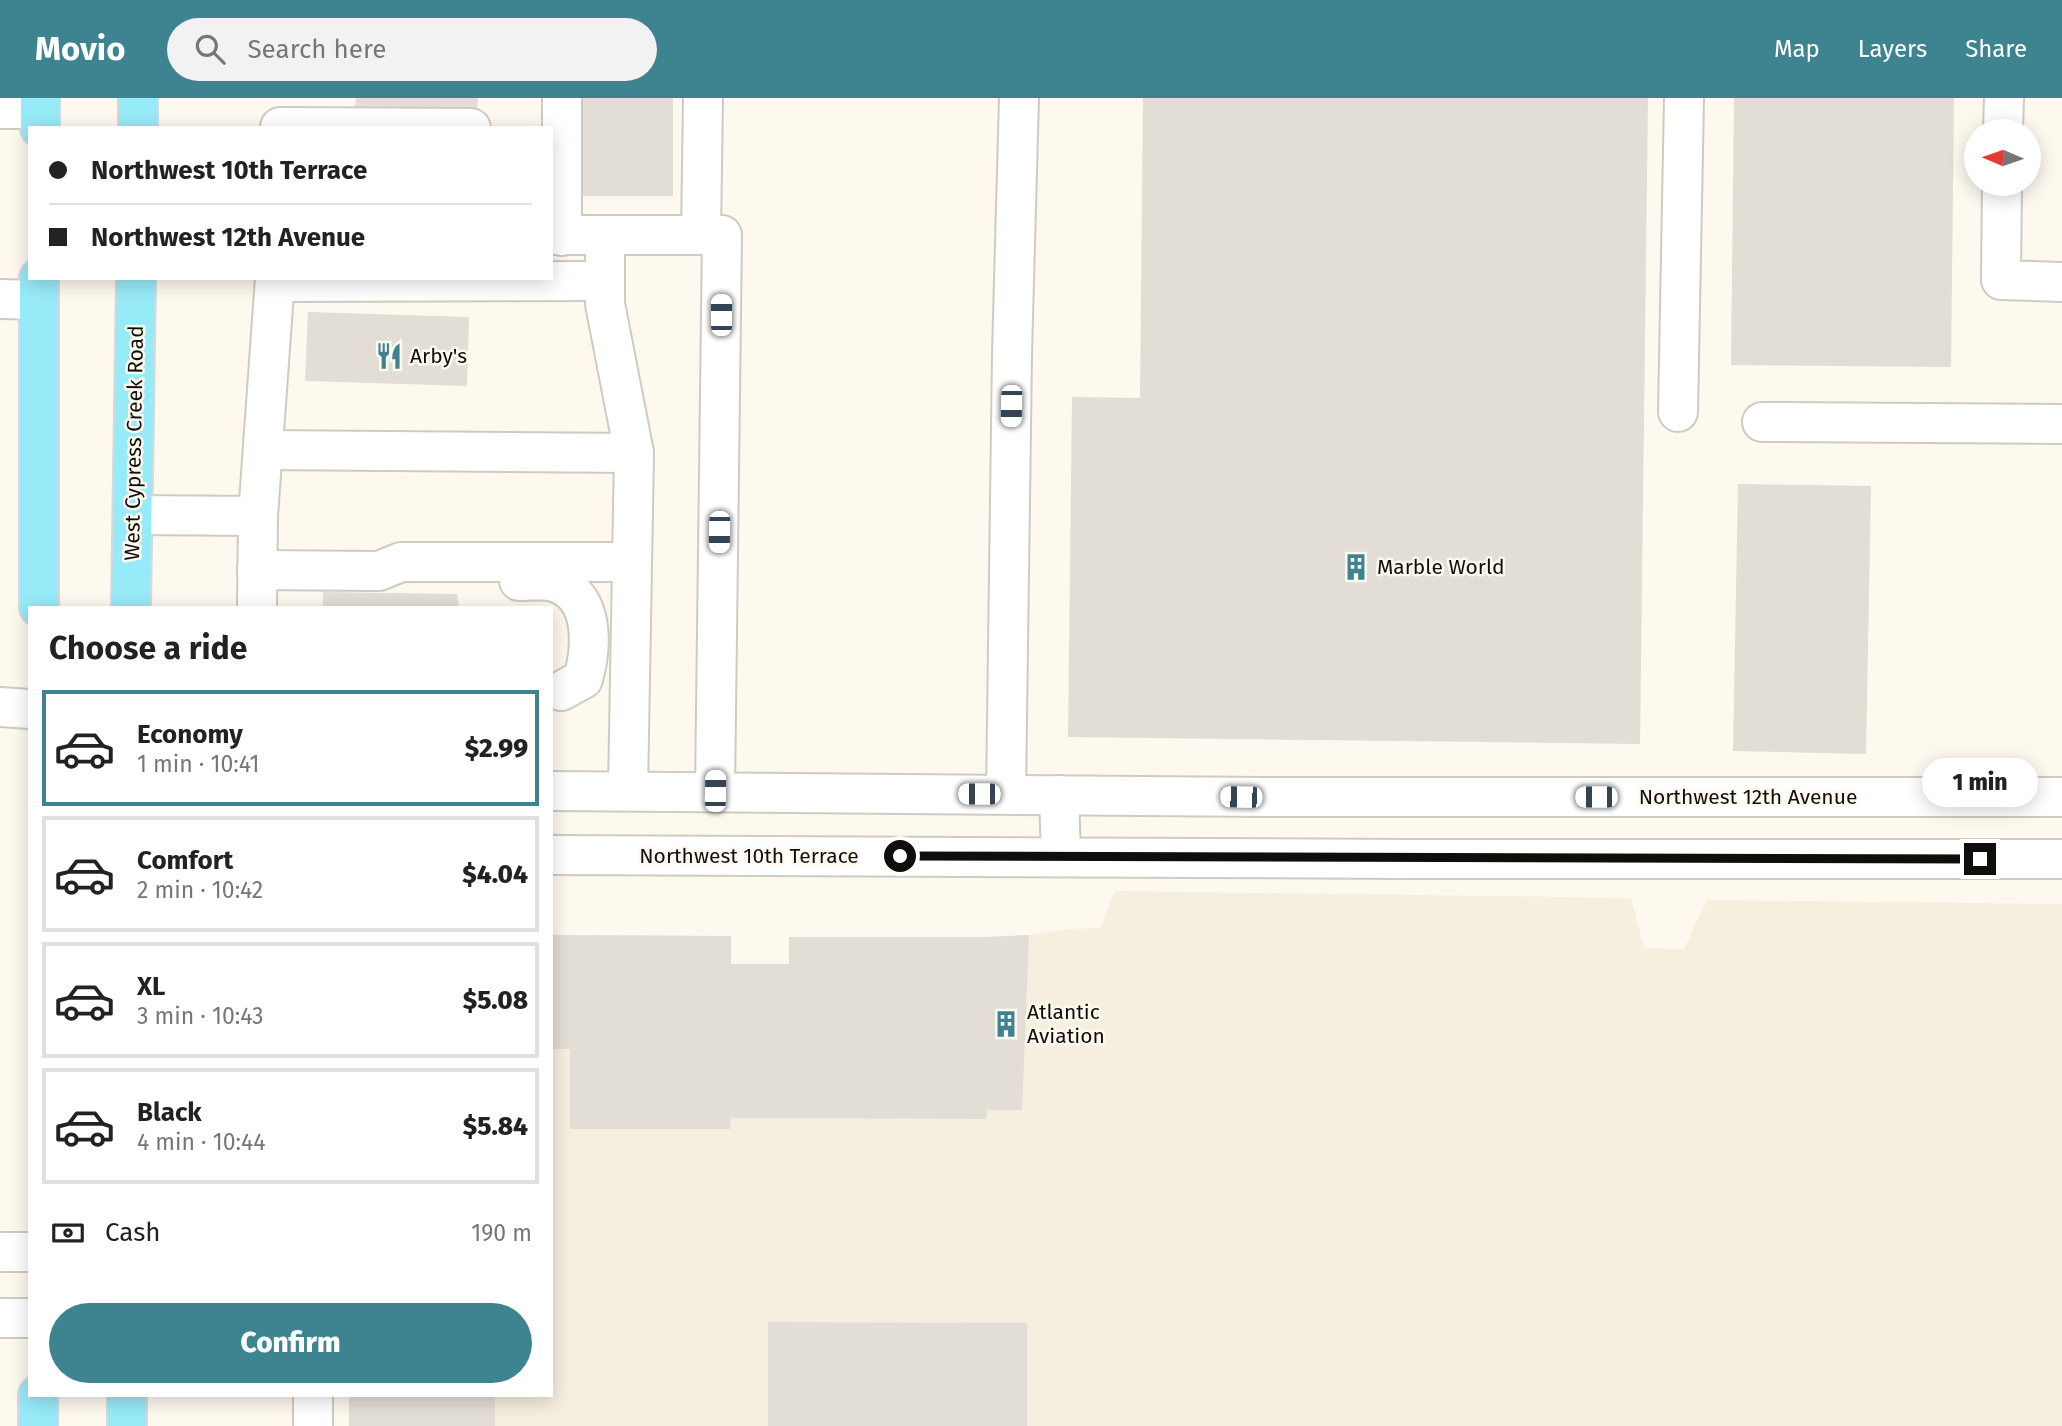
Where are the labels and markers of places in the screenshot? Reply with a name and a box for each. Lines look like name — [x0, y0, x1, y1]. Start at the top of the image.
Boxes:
restaurant icon: Arby's — [374, 341, 404, 371]
place label: Arby's — [410, 343, 467, 369]
building icon: Marble World — [1341, 552, 1371, 582]
place label: Marble World — [1377, 554, 1505, 580]
place label: Atlantic Aviation — [1027, 999, 1105, 1049]
building icon: Atlantic Aviation — [991, 1009, 1021, 1039]

